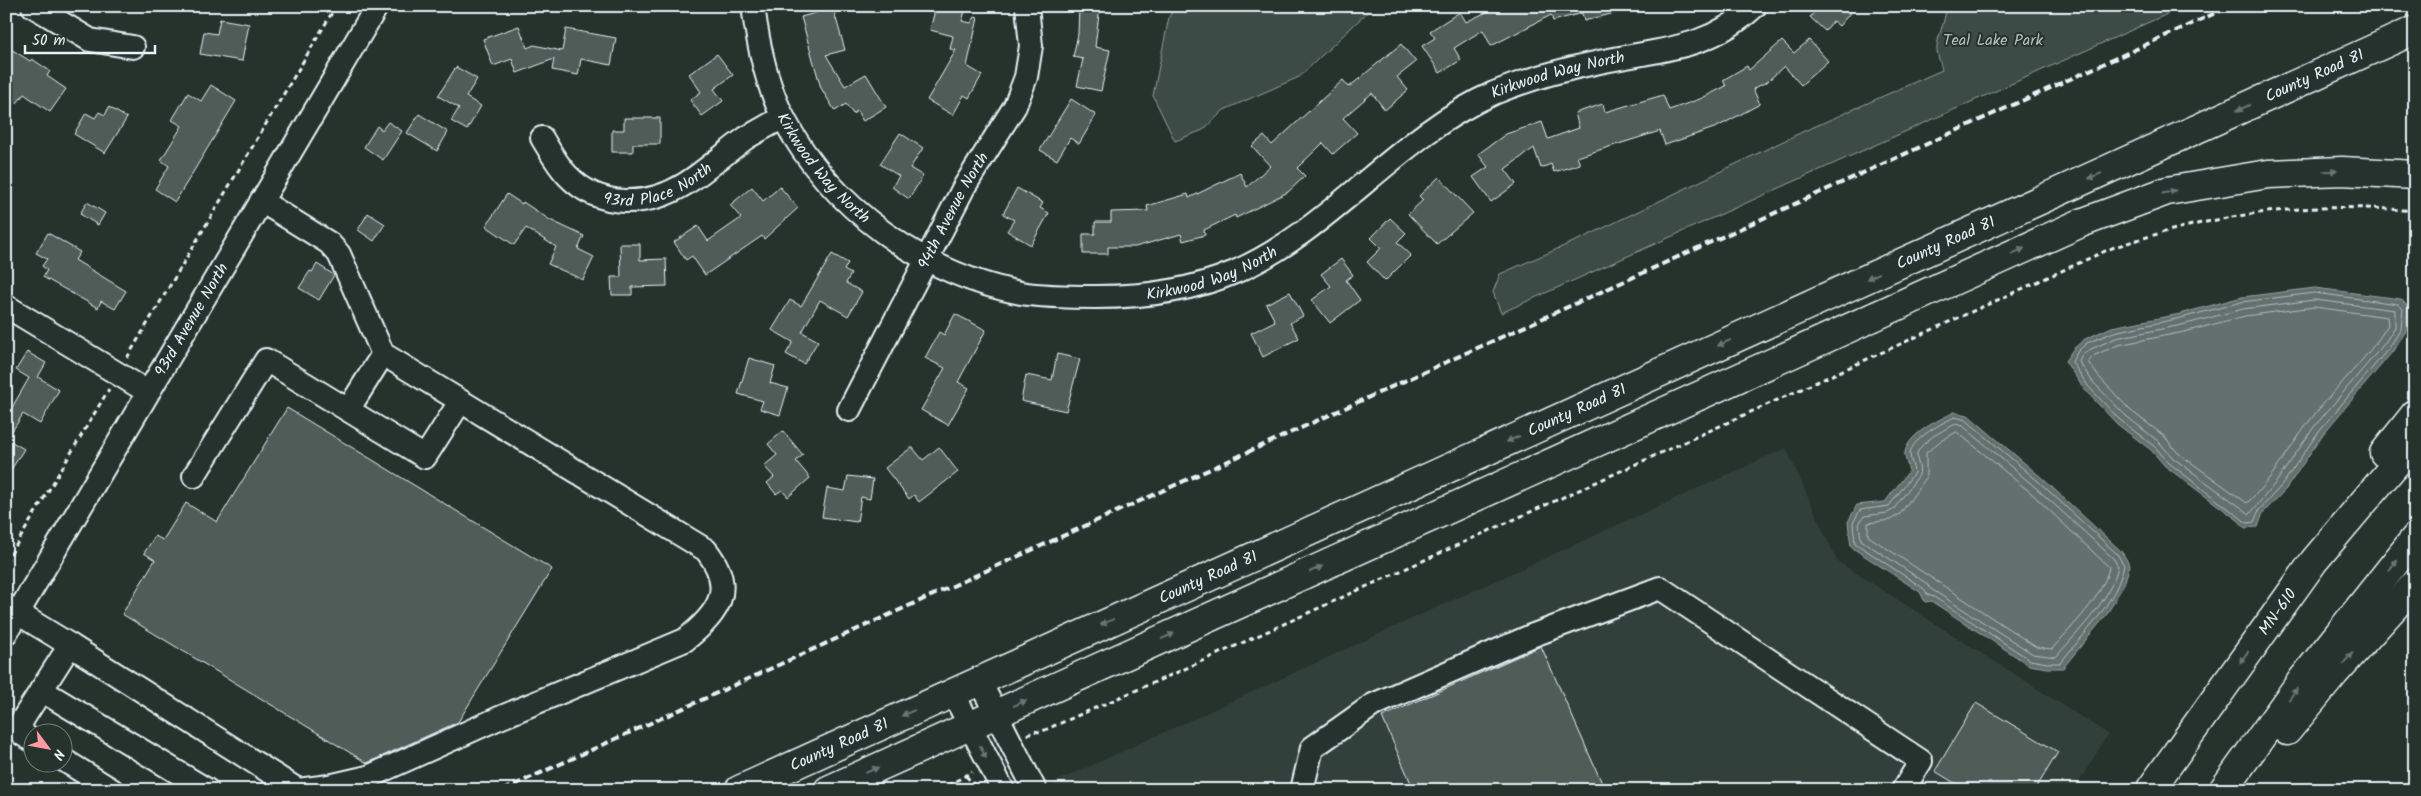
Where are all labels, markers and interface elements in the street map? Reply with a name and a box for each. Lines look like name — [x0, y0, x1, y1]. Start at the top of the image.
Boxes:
scale bar — [25, 22, 155, 54]
park label: Teal Lake Park — [1943, 28, 2043, 53]
text: 50 m — [32, 29, 66, 53]
street label: County Road 81 — [2261, 42, 2368, 109]
street label: Kirkwood Way North — [1487, 45, 1627, 106]
one-way arrow — [2236, 105, 2250, 113]
street label: Kirkwood Way North — [770, 108, 876, 230]
street label: 94th Avenue North — [911, 147, 995, 273]
street label: 93rd Place North — [601, 156, 718, 214]
one-way arrow — [2322, 167, 2338, 175]
one-way arrow — [2088, 172, 2102, 180]
one-way arrow — [2162, 188, 2177, 196]
street label: County Road 81 — [1892, 209, 1999, 276]
street label: Kirkwood Way North — [1145, 240, 1282, 307]
one-way arrow — [2011, 246, 2025, 254]
street label: 93rd Avenue North — [148, 258, 235, 381]
one-way arrow — [1866, 273, 1880, 281]
one-way arrow — [1717, 339, 1732, 348]
street label: County Road 81 — [1523, 377, 1631, 443]
one-way arrow — [1506, 436, 1520, 444]
street label: County Road 81 — [1154, 544, 1262, 611]
one-way arrow — [2387, 559, 2398, 572]
one-way arrow — [1309, 564, 1323, 572]
street label: MN-610 — [2252, 583, 2303, 641]
one-way arrow — [1100, 619, 1114, 627]
one-way arrow — [1161, 632, 1175, 640]
one-way arrow — [2239, 650, 2249, 663]
one-way arrow — [2342, 652, 2353, 665]
one-way arrow — [2288, 687, 2298, 701]
one-way arrow — [1013, 699, 1027, 707]
one-way arrow — [901, 709, 915, 717]
street label: County Road 81 — [786, 711, 893, 778]
north arrow — [22, 724, 72, 774]
one-way arrow — [979, 744, 987, 759]
text: N — [46, 745, 70, 764]
one-way arrow — [865, 765, 879, 773]

